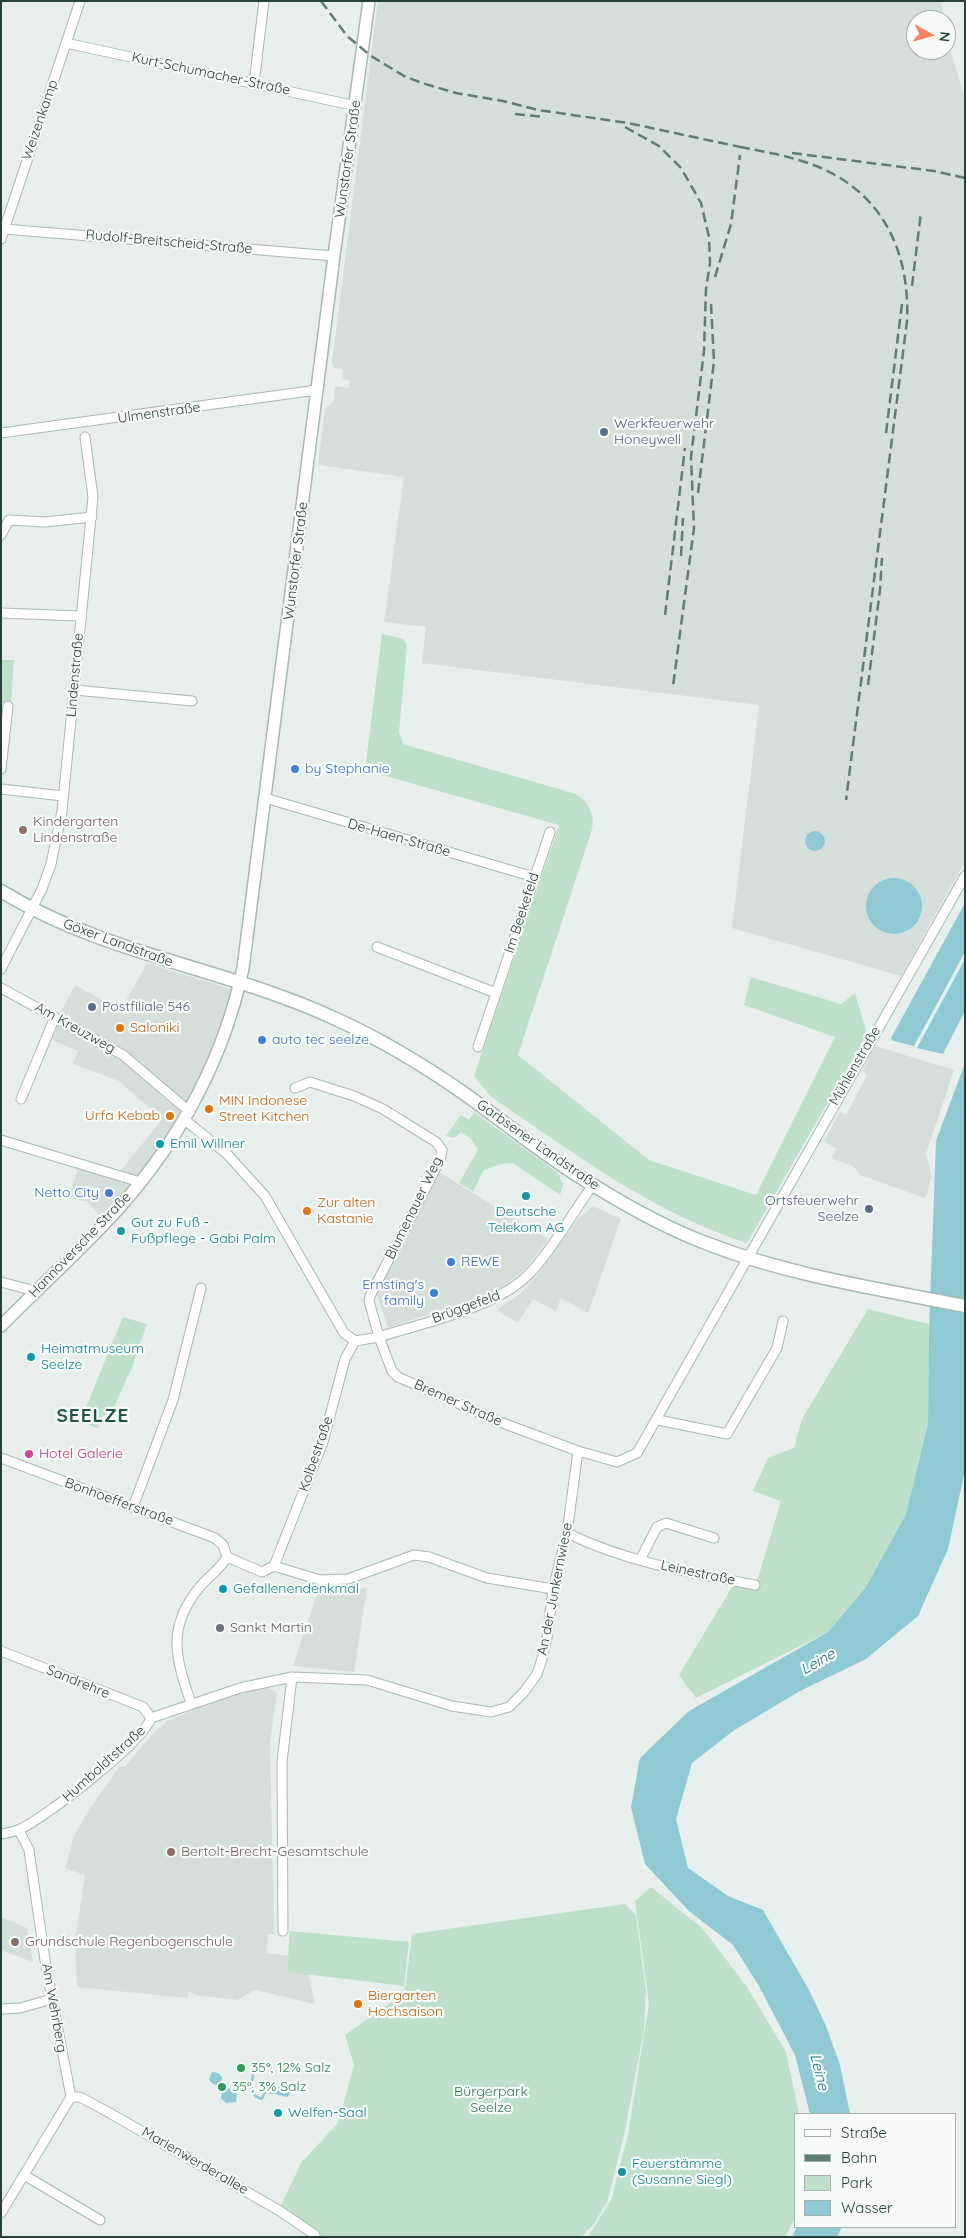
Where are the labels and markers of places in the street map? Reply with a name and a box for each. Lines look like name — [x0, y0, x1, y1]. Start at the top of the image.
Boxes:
place label: Werkfeuerwehr Honeywell — [614, 416, 714, 448]
marker: Werkfeuerwehr Honeywell — [598, 426, 610, 438]
place label: by Stephanie — [305, 761, 390, 777]
marker: by Stephanie — [289, 763, 301, 775]
place label: Kindergarten Lindenstraße — [33, 814, 118, 846]
marker: Kindergarten Lindenstraße — [17, 824, 29, 836]
place label: Postfiliale 546 — [102, 999, 190, 1015]
marker: Postfiliale 546 — [86, 1001, 98, 1013]
place label: Saloniki — [130, 1020, 179, 1036]
marker: Saloniki — [114, 1022, 126, 1034]
place label: auto tec seelze — [272, 1032, 369, 1048]
marker: auto tec seelze — [256, 1034, 268, 1046]
place label: MIN Indonese Street Kitchen — [219, 1093, 309, 1126]
marker: MIN Indonese Street Kitchen — [203, 1103, 215, 1115]
place label: Urfa Kebab — [85, 1108, 160, 1124]
marker: Urfa Kebab — [164, 1110, 176, 1122]
place label: Emil Willner — [170, 1136, 245, 1152]
marker: Emil Willner — [154, 1138, 166, 1150]
place label: Netto City — [34, 1185, 99, 1201]
marker: Netto City — [103, 1187, 115, 1199]
marker: Deutsche Telekom AG — [520, 1190, 532, 1202]
place label: Ortsfeuerwehr Seelze — [765, 1193, 859, 1226]
place label: Zur alten Kastanie — [317, 1195, 375, 1228]
marker: Ortsfeuerwehr Seelze — [863, 1203, 875, 1215]
place label: Deutsche Telekom AG — [488, 1204, 564, 1236]
marker: Zur alten Kastanie — [301, 1205, 313, 1217]
place label: Gut zu Fuß - Fußpflege - Gabi Palm — [131, 1215, 276, 1248]
marker: Gut zu Fuß - Fußpflege - Gabi Palm — [115, 1225, 127, 1237]
place label: REWE — [461, 1254, 500, 1270]
marker: REWE — [445, 1256, 457, 1268]
place label: Ernsting's family — [362, 1277, 424, 1310]
marker: Ernsting's family — [428, 1287, 440, 1299]
place label: Heimatmuseum Seelze — [41, 1341, 144, 1374]
marker: Heimatmuseum Seelze — [25, 1351, 37, 1363]
place label: Hotel Galerie — [39, 1446, 123, 1462]
marker: Hotel Galerie — [23, 1448, 35, 1460]
place label: Gefallenendenkmal — [233, 1581, 359, 1597]
marker: Gefallenendenkmal — [217, 1583, 229, 1595]
place label: Sankt Martin — [230, 1620, 312, 1636]
marker: Sankt Martin — [214, 1622, 226, 1634]
place label: Bertolt-Brecht-Gesamtschule — [181, 1844, 369, 1860]
marker: Bertolt-Brecht-Gesamtschule — [165, 1846, 177, 1858]
place label: Grundschule Regenbogenschule — [25, 1934, 233, 1950]
marker: Grundschule Regenbogenschule — [9, 1936, 21, 1948]
place label: Biergarten Hochsaison — [368, 1988, 443, 2020]
marker: Biergarten Hochsaison — [352, 1998, 364, 2010]
place label: 35°, 12% Salz — [251, 2060, 331, 2076]
marker: 35°, 12% Salz — [235, 2062, 247, 2074]
place label: 35°, 3% Salz — [232, 2079, 306, 2095]
marker: 35°, 3% Salz — [216, 2081, 228, 2093]
place label: Welfen-Saal — [288, 2105, 367, 2121]
marker: Welfen-Saal — [272, 2107, 284, 2119]
place label: Feuerstämme (Susanne Siegl) — [632, 2156, 732, 2188]
marker: Feuerstämme (Susanne Siegl) — [616, 2166, 628, 2178]

